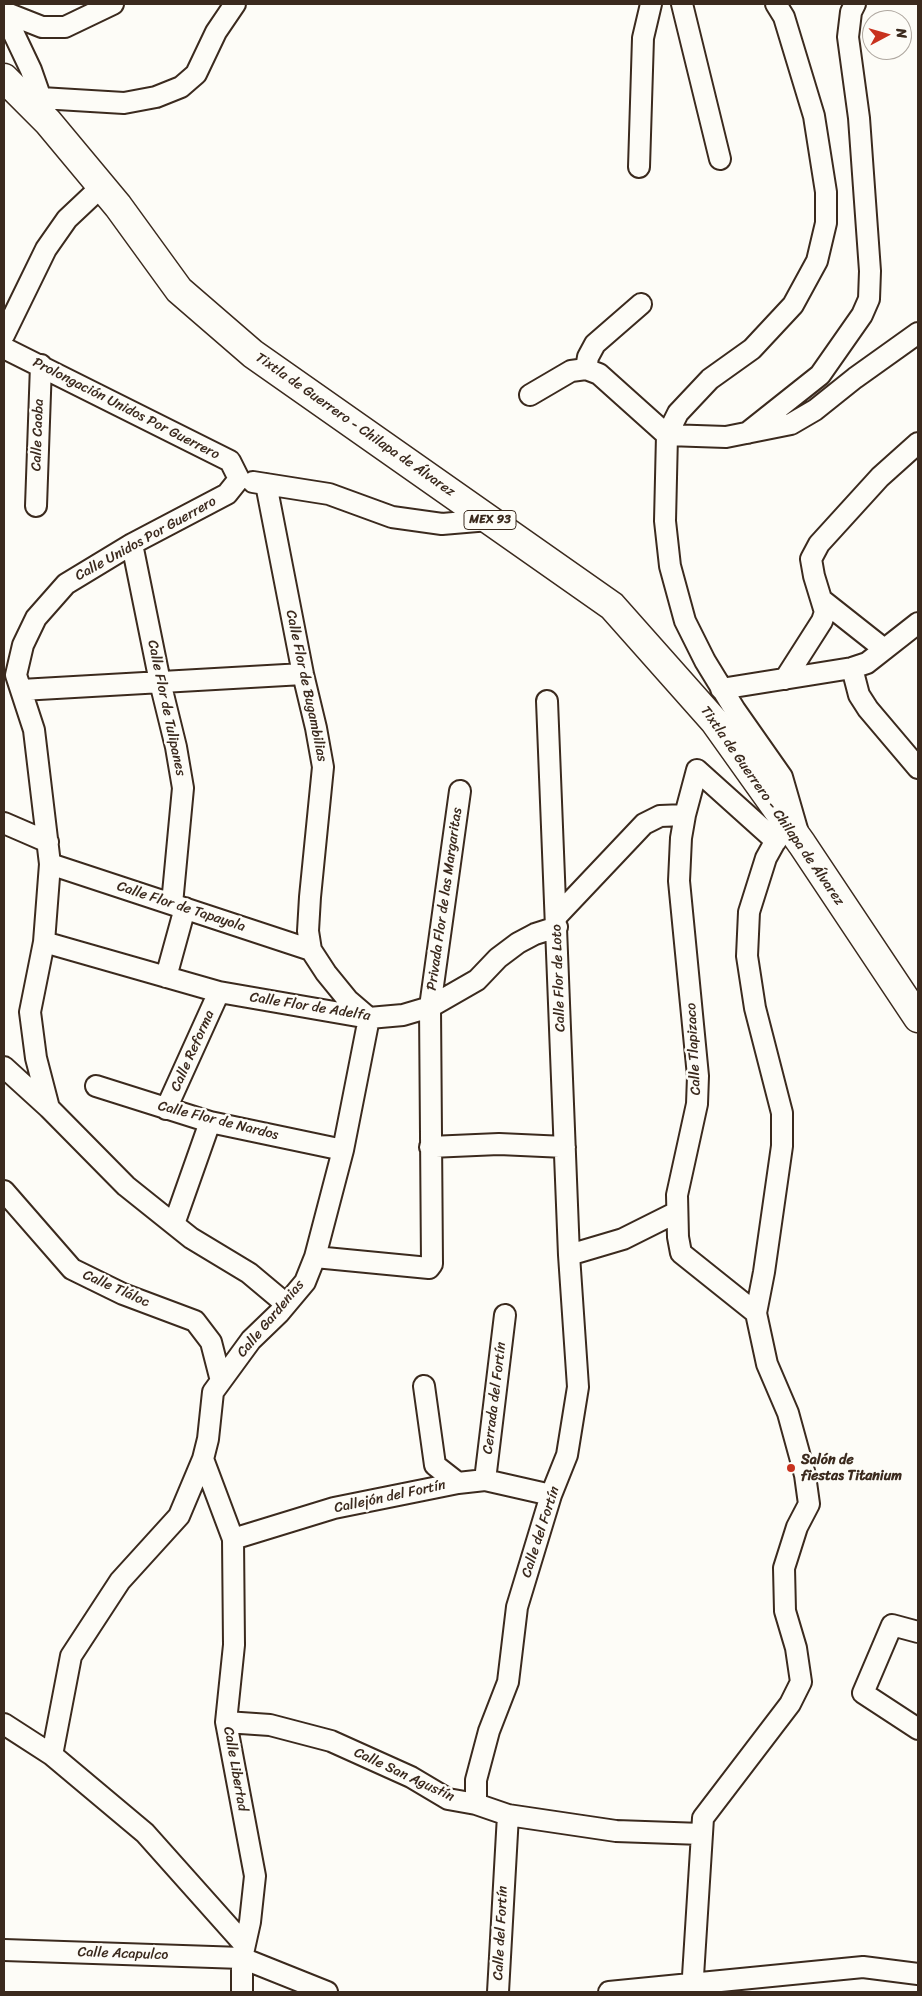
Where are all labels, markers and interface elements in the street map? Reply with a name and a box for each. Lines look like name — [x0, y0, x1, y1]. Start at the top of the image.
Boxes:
north arrow — [862, 10, 912, 60]
text: N — [888, 27, 914, 40]
street label: Tixtla de Guerrero - Chilapa de Álvarez — [252, 349, 458, 501]
street label: Prolongación Unidos Por Guerrero — [30, 354, 222, 464]
street label: Calle Caoba — [28, 399, 48, 471]
street label: Calle Unidos Por Guerrero — [73, 493, 219, 585]
road number: MEX 93 — [464, 510, 516, 530]
street label: Calle Flor de Bugambilias — [282, 609, 330, 763]
street label: Calle Flor de Tulipanes — [143, 639, 189, 777]
street label: Tixtla de Guerrero - Chilapa de Álvarez — [696, 703, 848, 909]
street label: Privada Flor de las Margaritas — [424, 806, 466, 992]
street label: Calle Flor de Tapayola — [115, 878, 247, 936]
street label: Calle Flor de Loto — [549, 924, 569, 1032]
street label: Calle Flor de Adelfa — [249, 989, 371, 1025]
street label: Calle Tlapizaco — [683, 1002, 705, 1096]
street label: Calle Reforma — [168, 1008, 218, 1094]
street label: Calle Flor de Nardos — [156, 1098, 280, 1144]
street label: Calle Tláloc — [80, 1267, 152, 1311]
street label: Calle Gardenias — [234, 1277, 308, 1361]
street label: Cerrada del Fortín — [480, 1341, 510, 1455]
place label: Salón de fiestas Titanium — [801, 1452, 902, 1484]
marker: Salón de fiestas Titanium — [785, 1462, 797, 1474]
street label: Callejón del Fortín — [333, 1477, 447, 1517]
street label: Calle del Fortín — [518, 1484, 564, 1580]
street label: Calle Libertad — [219, 1725, 251, 1813]
street label: Calle San Agustín — [351, 1744, 457, 1806]
street label: Calle del Fortín — [490, 1885, 512, 1981]
street label: Calle Acapulco — [77, 1944, 169, 1964]

